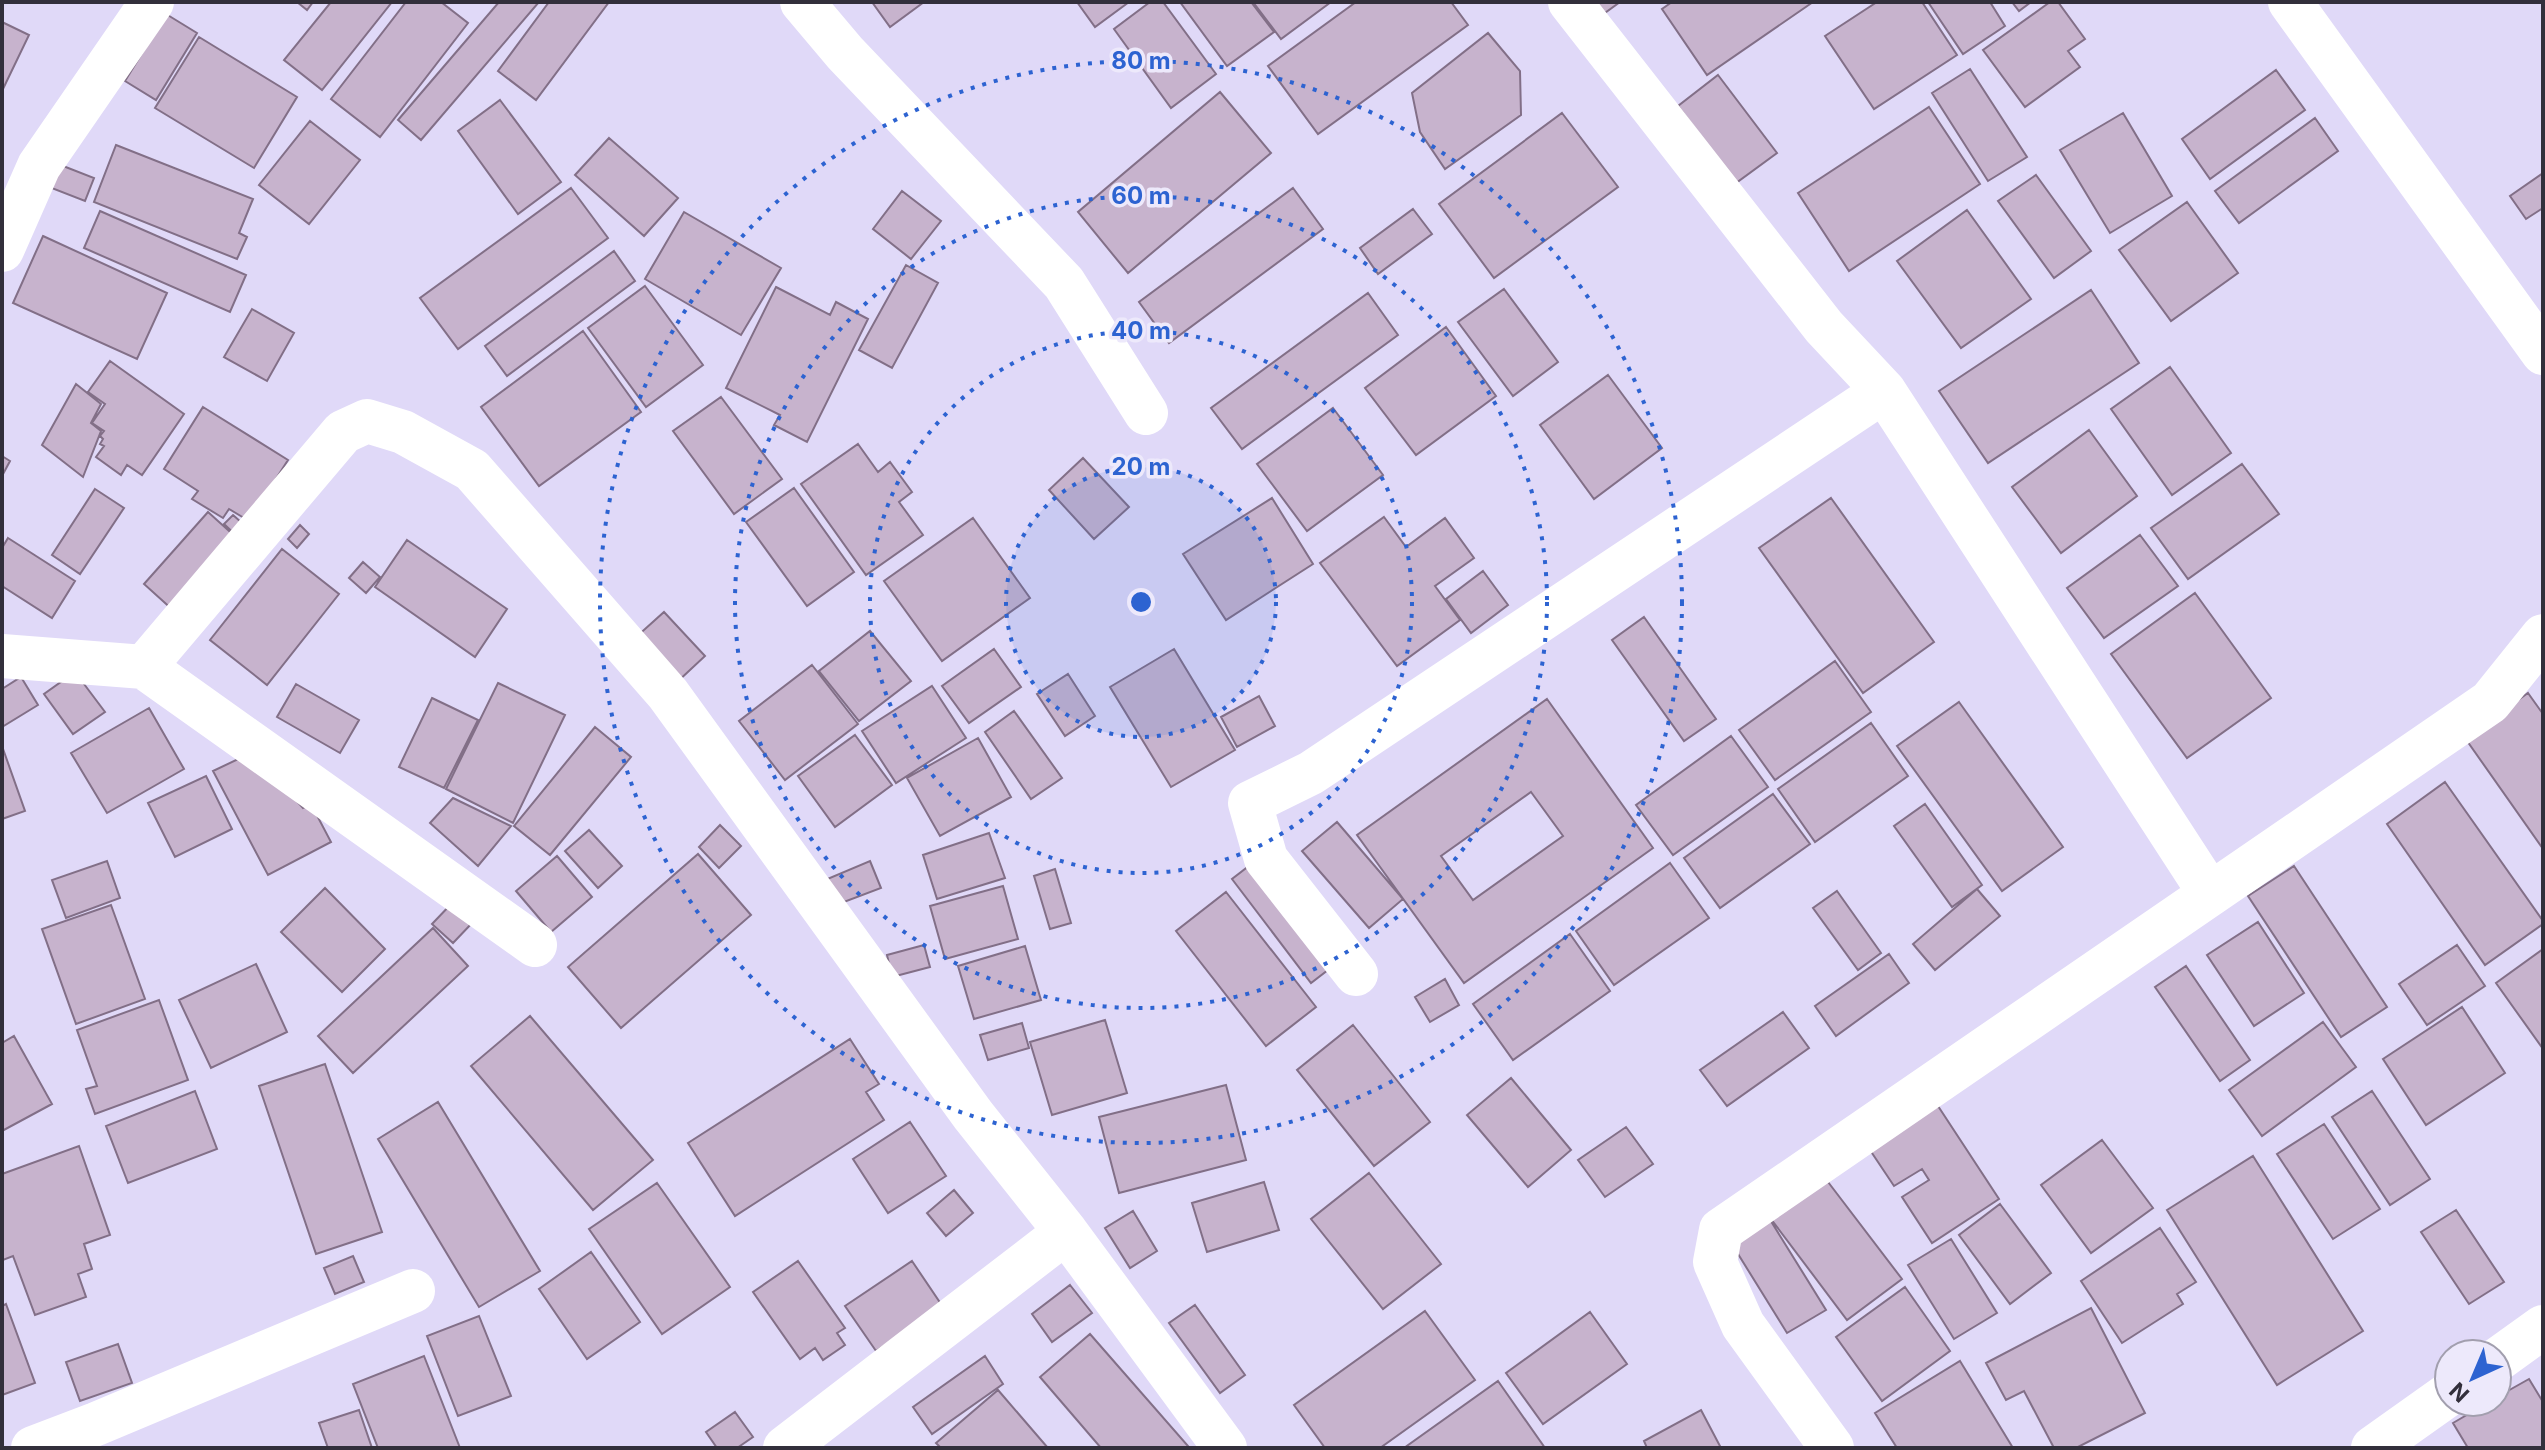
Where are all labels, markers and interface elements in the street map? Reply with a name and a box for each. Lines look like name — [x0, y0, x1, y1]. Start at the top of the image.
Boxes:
text: 80 m — [1111, 46, 1171, 75]
text: 60 m — [1111, 181, 1171, 210]
text: 40 m — [1111, 316, 1171, 345]
text: 20 m — [1112, 452, 1170, 481]
centre of rings — [1127, 588, 1155, 616]
north arrow — [2433, 1338, 2513, 1418]
text: N — [2444, 1377, 2474, 1408]

